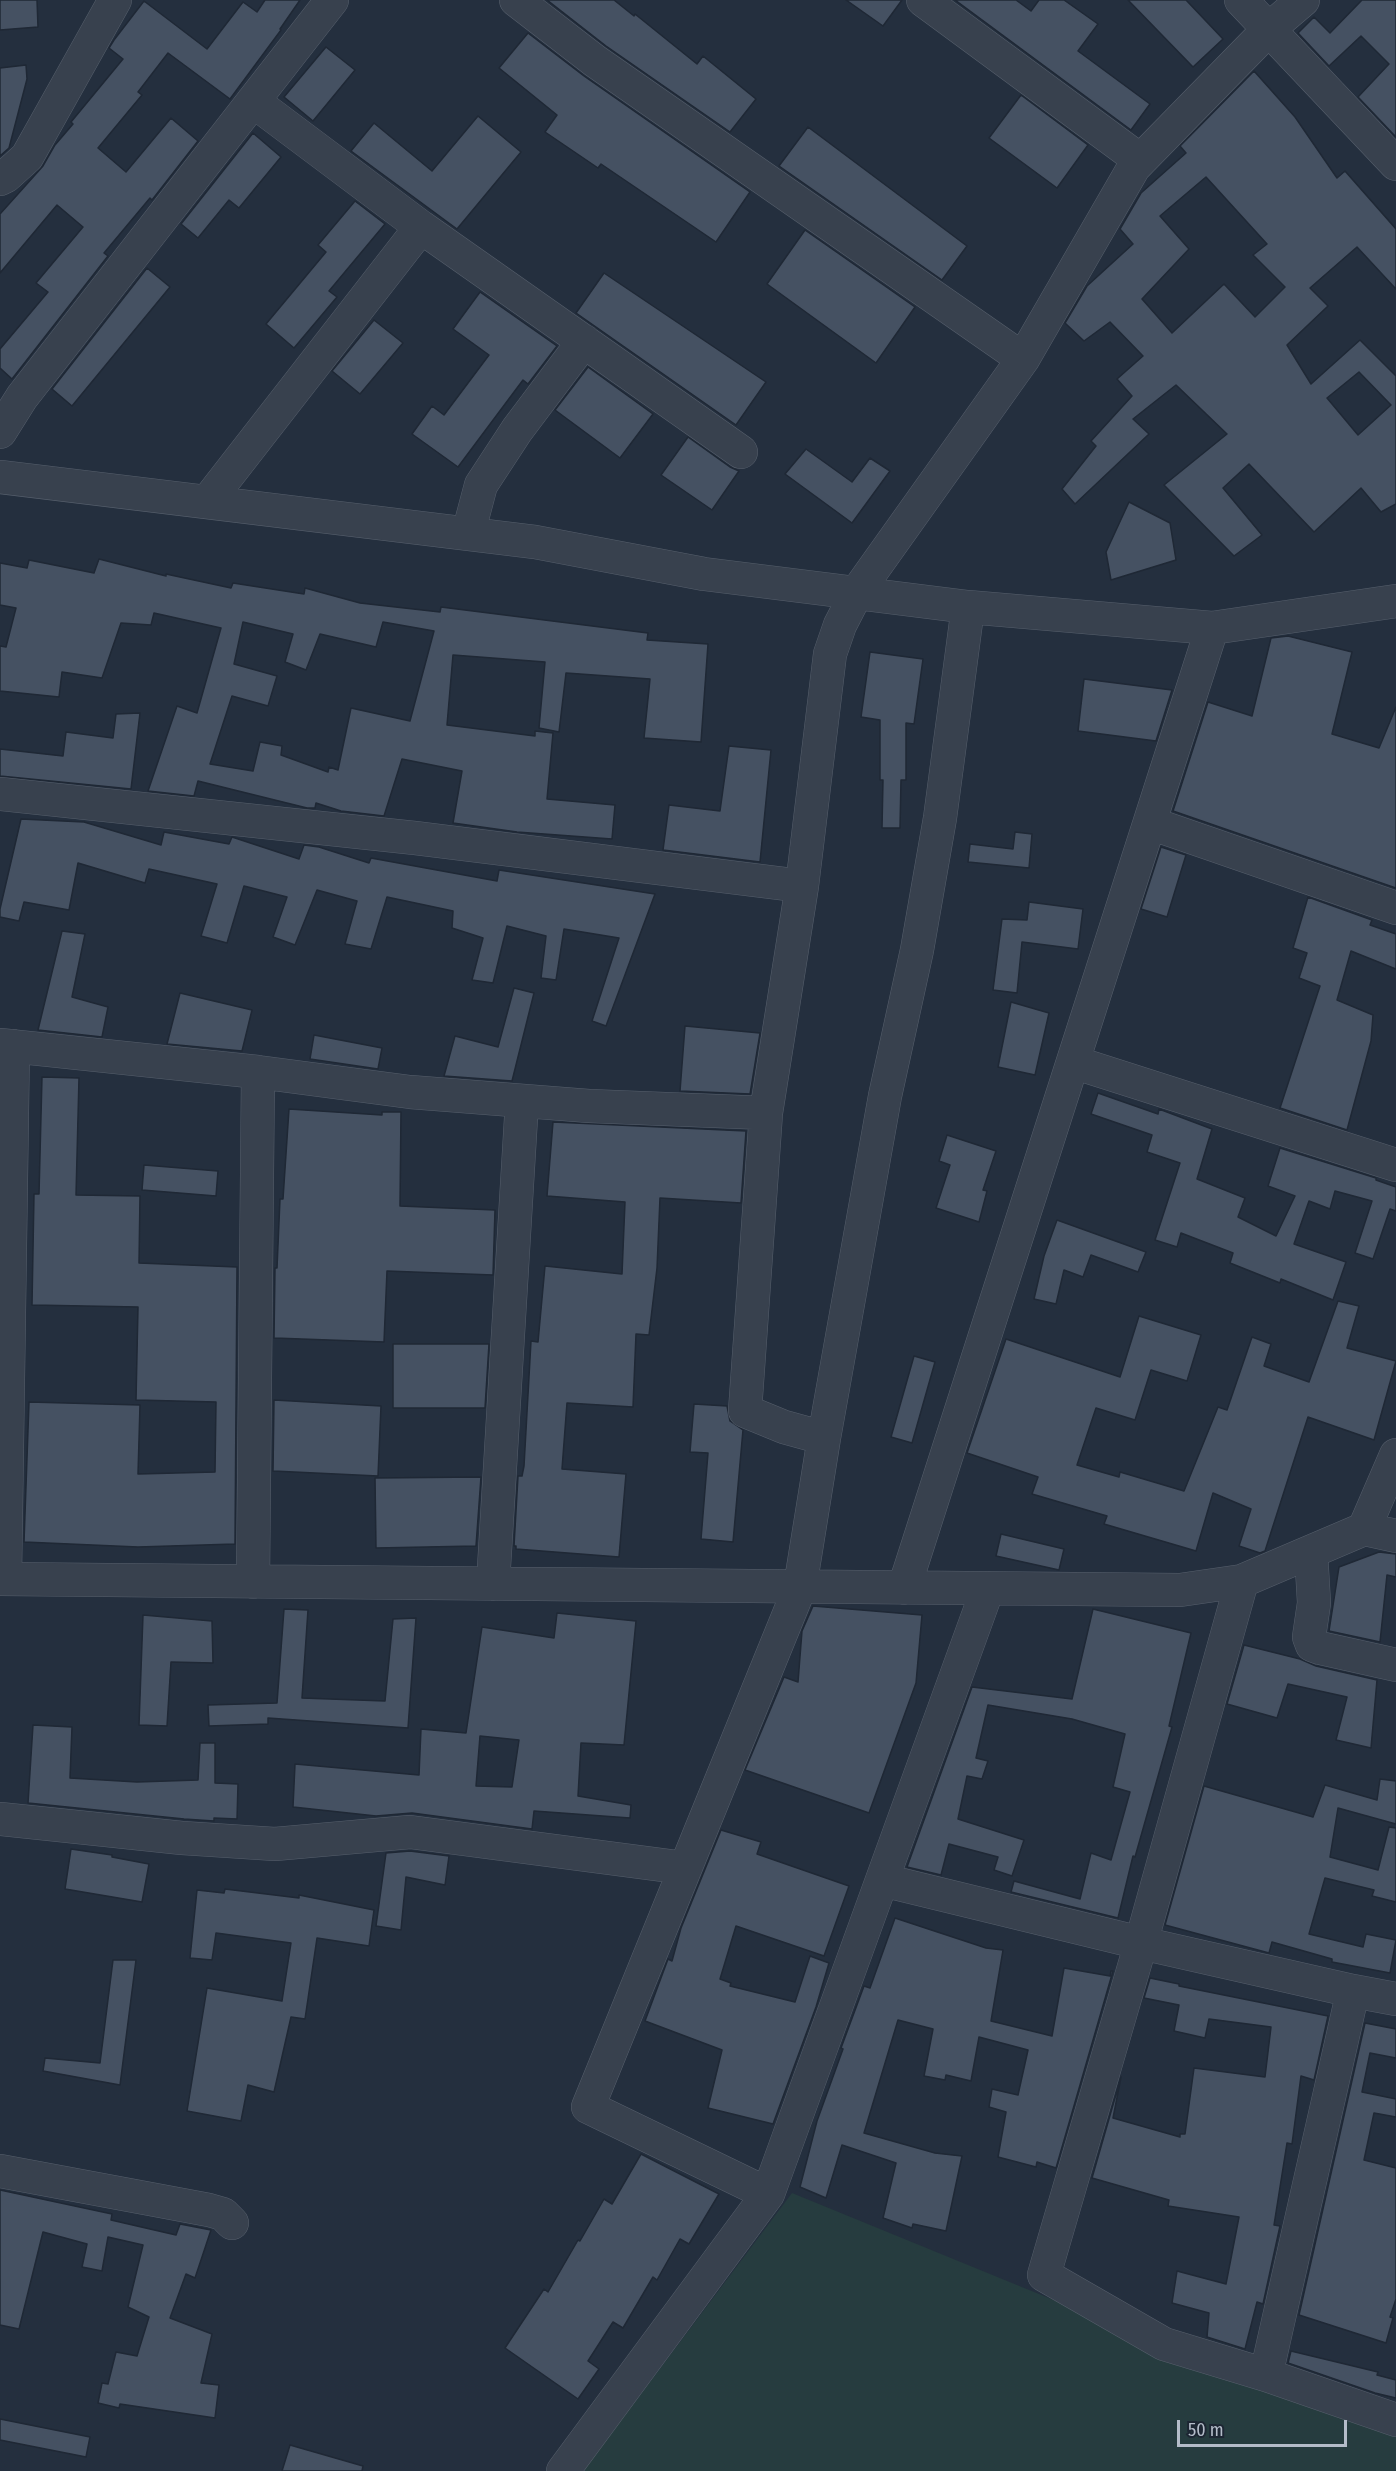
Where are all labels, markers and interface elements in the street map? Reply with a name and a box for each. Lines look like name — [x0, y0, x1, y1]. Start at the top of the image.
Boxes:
scale bar — [1180, 2408, 1350, 2446]
text: 50 m — [1188, 2419, 1224, 2441]

